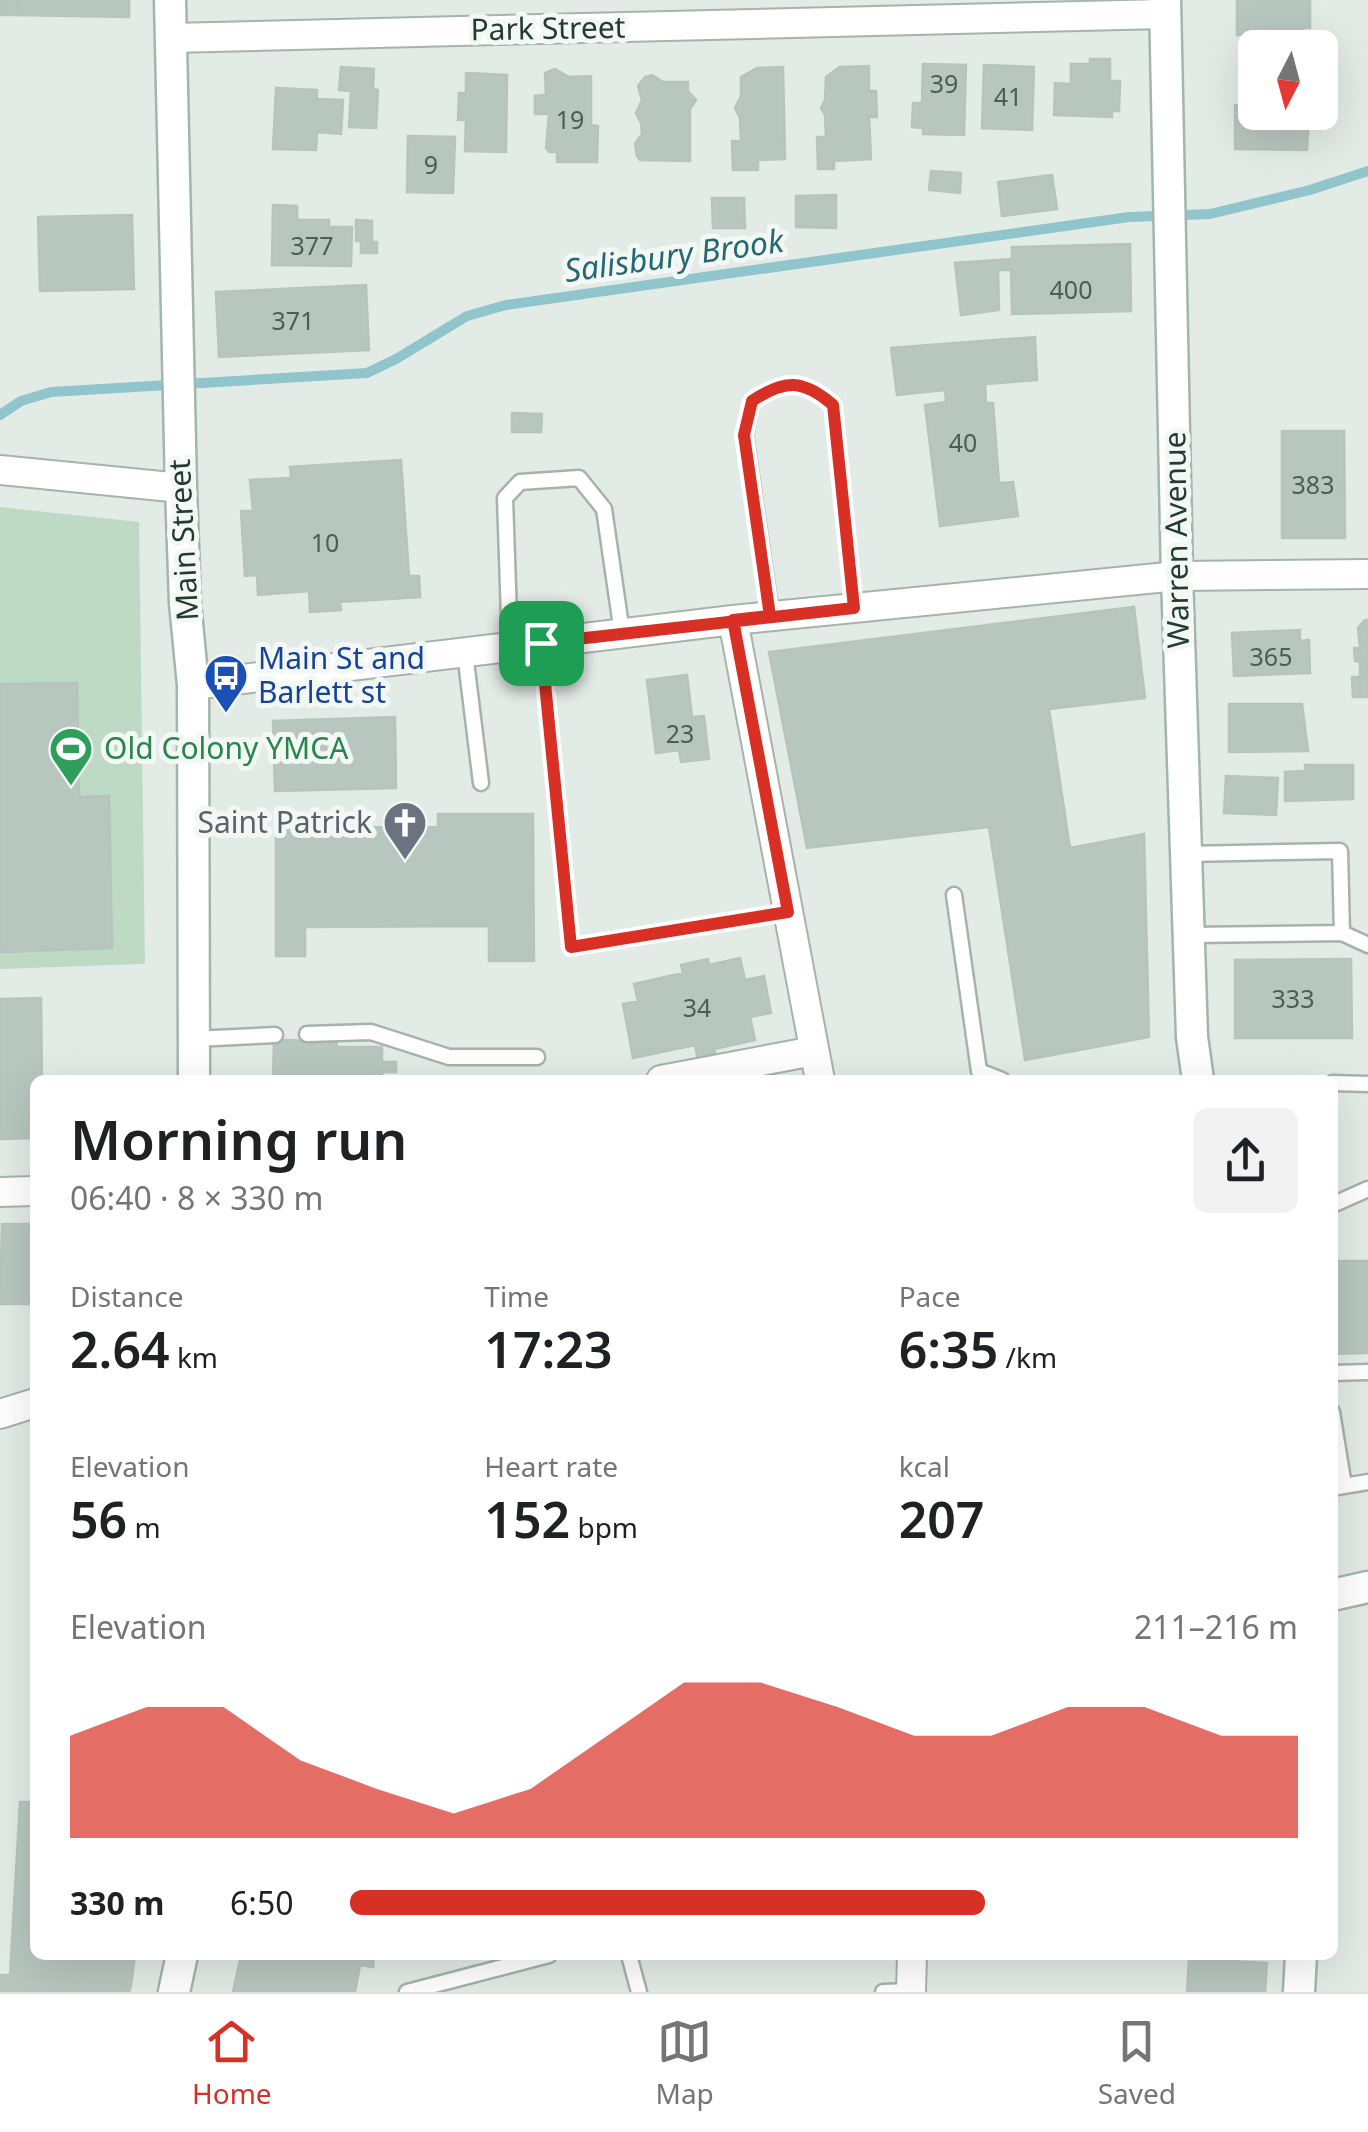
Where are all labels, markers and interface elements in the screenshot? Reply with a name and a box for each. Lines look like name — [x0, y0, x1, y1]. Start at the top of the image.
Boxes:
street label: Park Street — [470, 6, 626, 49]
north arrow — [1238, 30, 1338, 130]
map controls — [1238, 30, 1338, 130]
house number: 39 — [930, 66, 958, 100]
house number: 41 — [994, 79, 1022, 113]
house number: 19 — [556, 102, 584, 136]
house number: 9 — [424, 147, 438, 181]
water label: Salisbury Brook — [561, 218, 787, 291]
house number: 377 — [291, 228, 333, 262]
house number: 400 — [1050, 272, 1092, 306]
house number: 371 — [272, 303, 314, 337]
house number: 40 — [949, 425, 977, 459]
street label: Warren Avenue — [1153, 431, 1198, 649]
street label: Main Street — [158, 458, 207, 622]
house number: 383 — [1292, 467, 1334, 501]
house number: 10 — [311, 525, 339, 559]
pin — [499, 601, 584, 686]
icon: arrive — [514, 616, 569, 671]
place label: Main St and Barlett st — [258, 637, 425, 712]
house number: 365 — [1250, 639, 1292, 673]
bus stop icon: Main St and Barlett st — [203, 653, 249, 714]
house number: 23 — [666, 716, 694, 750]
sports icon: Old Colony YMCA — [48, 726, 94, 787]
place label: Old Colony YMCA — [104, 727, 349, 768]
church icon: Saint Patrick — [382, 800, 428, 861]
place label: Saint Patrick — [197, 801, 372, 842]
house number: 333 — [1272, 981, 1314, 1015]
house number: 34 — [683, 990, 711, 1024]
text: Morning run — [70, 1101, 407, 1176]
button: share — [1193, 1108, 1298, 1213]
text: 06:40 · 8 × 330 m — [70, 1176, 323, 1219]
text: Distance — [70, 1277, 183, 1315]
text: Time — [484, 1277, 549, 1315]
text: Pace — [899, 1277, 961, 1315]
text: 2.64 — [70, 1315, 170, 1383]
text: 17:23 — [484, 1315, 613, 1383]
text: 6:35 — [899, 1315, 998, 1383]
text: km — [170, 1338, 218, 1376]
text: /km — [998, 1338, 1057, 1376]
text: Elevation — [70, 1447, 190, 1485]
text: Heart rate — [484, 1447, 618, 1485]
text: kcal — [899, 1447, 950, 1485]
text: 56 — [70, 1485, 127, 1553]
text: 152 — [484, 1485, 570, 1553]
text: 207 — [899, 1485, 984, 1553]
text: m — [127, 1508, 161, 1546]
text: bpm — [570, 1508, 638, 1546]
text: Elevation — [70, 1605, 207, 1648]
text: 211–216 m — [1134, 1605, 1298, 1648]
text: 330 m — [70, 1881, 164, 1924]
text: 6:50 — [230, 1881, 294, 1924]
tab: Home — [192, 2014, 272, 2112]
tab: Map — [656, 2014, 714, 2112]
tab: Saved — [1098, 2014, 1176, 2112]

